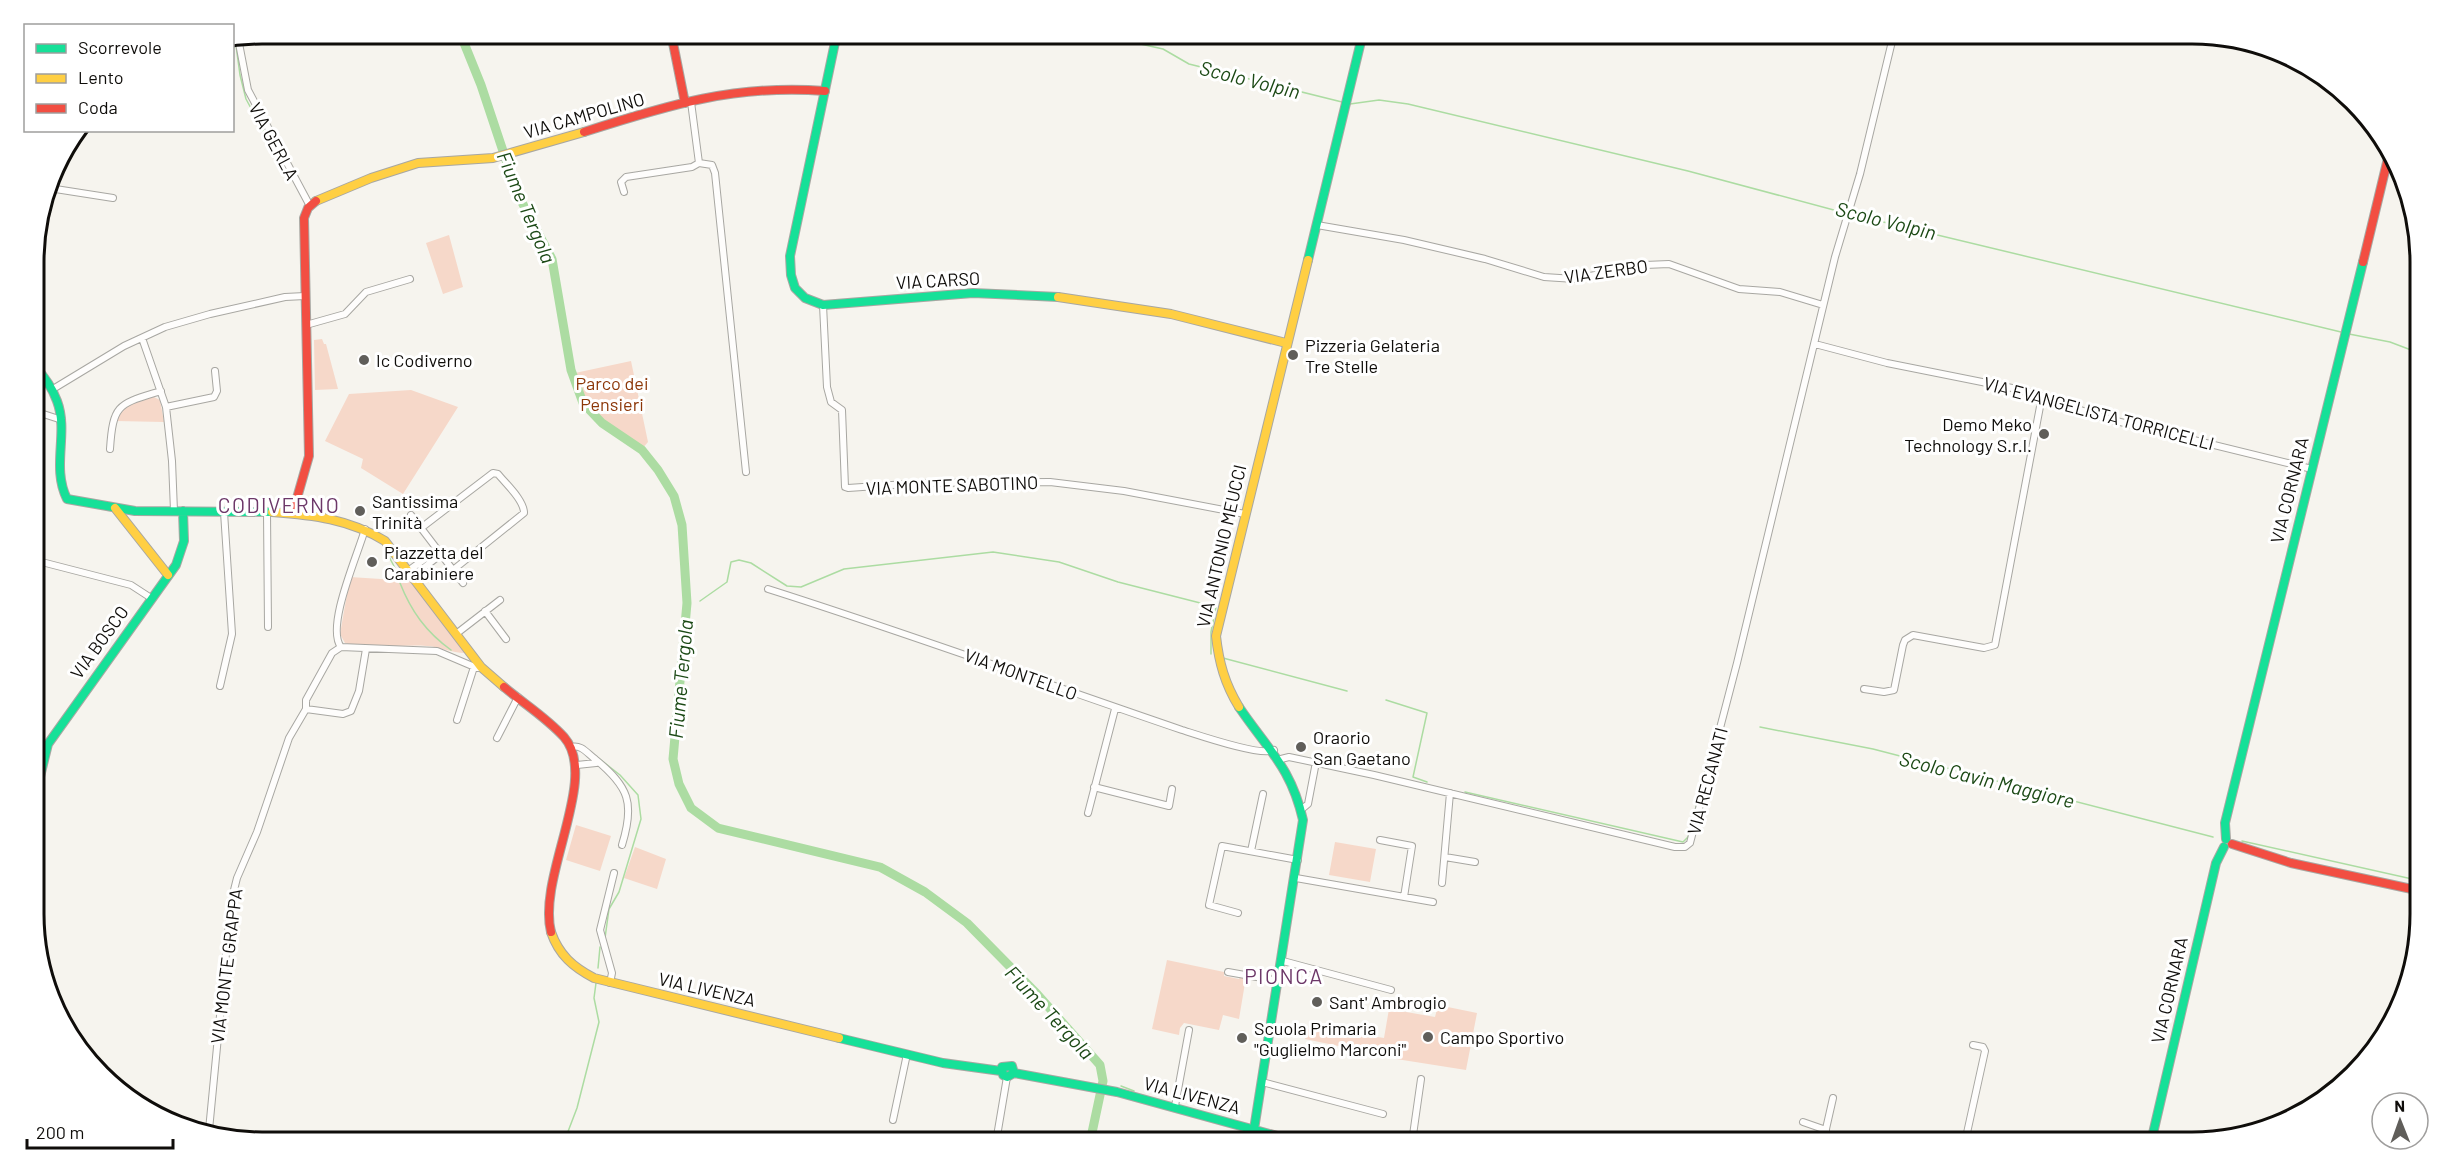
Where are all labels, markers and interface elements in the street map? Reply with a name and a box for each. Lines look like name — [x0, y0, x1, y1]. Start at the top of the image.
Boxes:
legend — [24, 24, 234, 132]
text: Scorrevole — [78, 36, 162, 58]
water label: Scolo Volpin — [1197, 55, 1303, 103]
text: Lento — [78, 66, 124, 88]
street label: VIA CAMPOLINO — [521, 87, 647, 143]
text: Coda — [78, 96, 118, 118]
street label: VIA GERLA — [244, 98, 304, 184]
water label: Fiume Tergola — [493, 147, 561, 267]
water label: Scolo Volpin — [1833, 196, 1939, 244]
street label: VIA ZERBO — [1563, 254, 1649, 288]
street label: VIA CARSO — [895, 267, 981, 293]
place label: Pizzeria Gelateria Tre Stelle — [1305, 334, 1440, 377]
marker: Pizzeria Gelateria Tre Stelle — [1286, 348, 1300, 362]
place label: Ic Codiverno — [376, 349, 473, 371]
marker: Ic Codiverno — [357, 353, 371, 367]
park label: Parco dei Pensieri — [576, 372, 649, 415]
street label: VIA EVANGELISTA TORRICELLI — [1981, 372, 2217, 454]
place label: Demo Meko Technology S.r.l. — [1904, 413, 2032, 456]
marker: Demo Meko Technology S.r.l. — [2037, 427, 2051, 441]
street label: VIA CORNARA — [2265, 435, 2313, 545]
street label: VIA ANTONIO MEUCCI — [1192, 462, 1250, 630]
street label: VIA MONTE SABOTINO — [865, 471, 1039, 499]
place label: Santissima Trinità — [372, 490, 458, 533]
district label: CODIVERNO — [218, 492, 340, 517]
marker: Santissima Trinità — [353, 504, 367, 518]
place label: Piazzetta del Carabiniere — [384, 541, 483, 584]
marker: Piazzetta del Carabiniere — [365, 555, 379, 569]
street label: VIA BOSCO — [65, 601, 133, 683]
water label: Fiume Tergola — [663, 619, 697, 739]
street label: VIA MONTELLO — [961, 643, 1081, 705]
street label: VIA RECANATI — [1682, 725, 1732, 837]
place label: Oraorio San Gaetano — [1313, 726, 1411, 769]
marker: Oraorio San Gaetano — [1294, 740, 1308, 754]
water label: Scolo Cavin Maggiore — [1897, 746, 2077, 812]
street label: VIA MONTE GRAPPA — [206, 887, 246, 1045]
street label: VIA CORNARA — [2146, 935, 2192, 1045]
water label: Fiume Tergola — [1001, 960, 1099, 1064]
district label: PIONCA — [1244, 963, 1324, 988]
street label: VIA LIVENZA — [656, 967, 758, 1011]
place label: Sant' Ambrogio — [1329, 991, 1447, 1013]
marker: Sant' Ambrogio — [1310, 995, 1324, 1009]
place label: Scuola Primaria "Guglielmo Marconi" — [1254, 1017, 1407, 1060]
place label: Campo Sportivo — [1440, 1026, 1564, 1048]
marker: Campo Sportivo — [1421, 1030, 1435, 1044]
marker: Scuola Primaria "Guglielmo Marconi" — [1235, 1031, 1249, 1045]
street label: VIA LIVENZA — [1141, 1072, 1243, 1118]
north arrow — [2370, 1091, 2430, 1151]
text: N — [2394, 1096, 2405, 1115]
scale bar — [27, 1112, 172, 1150]
text: 200 m — [36, 1121, 84, 1143]

